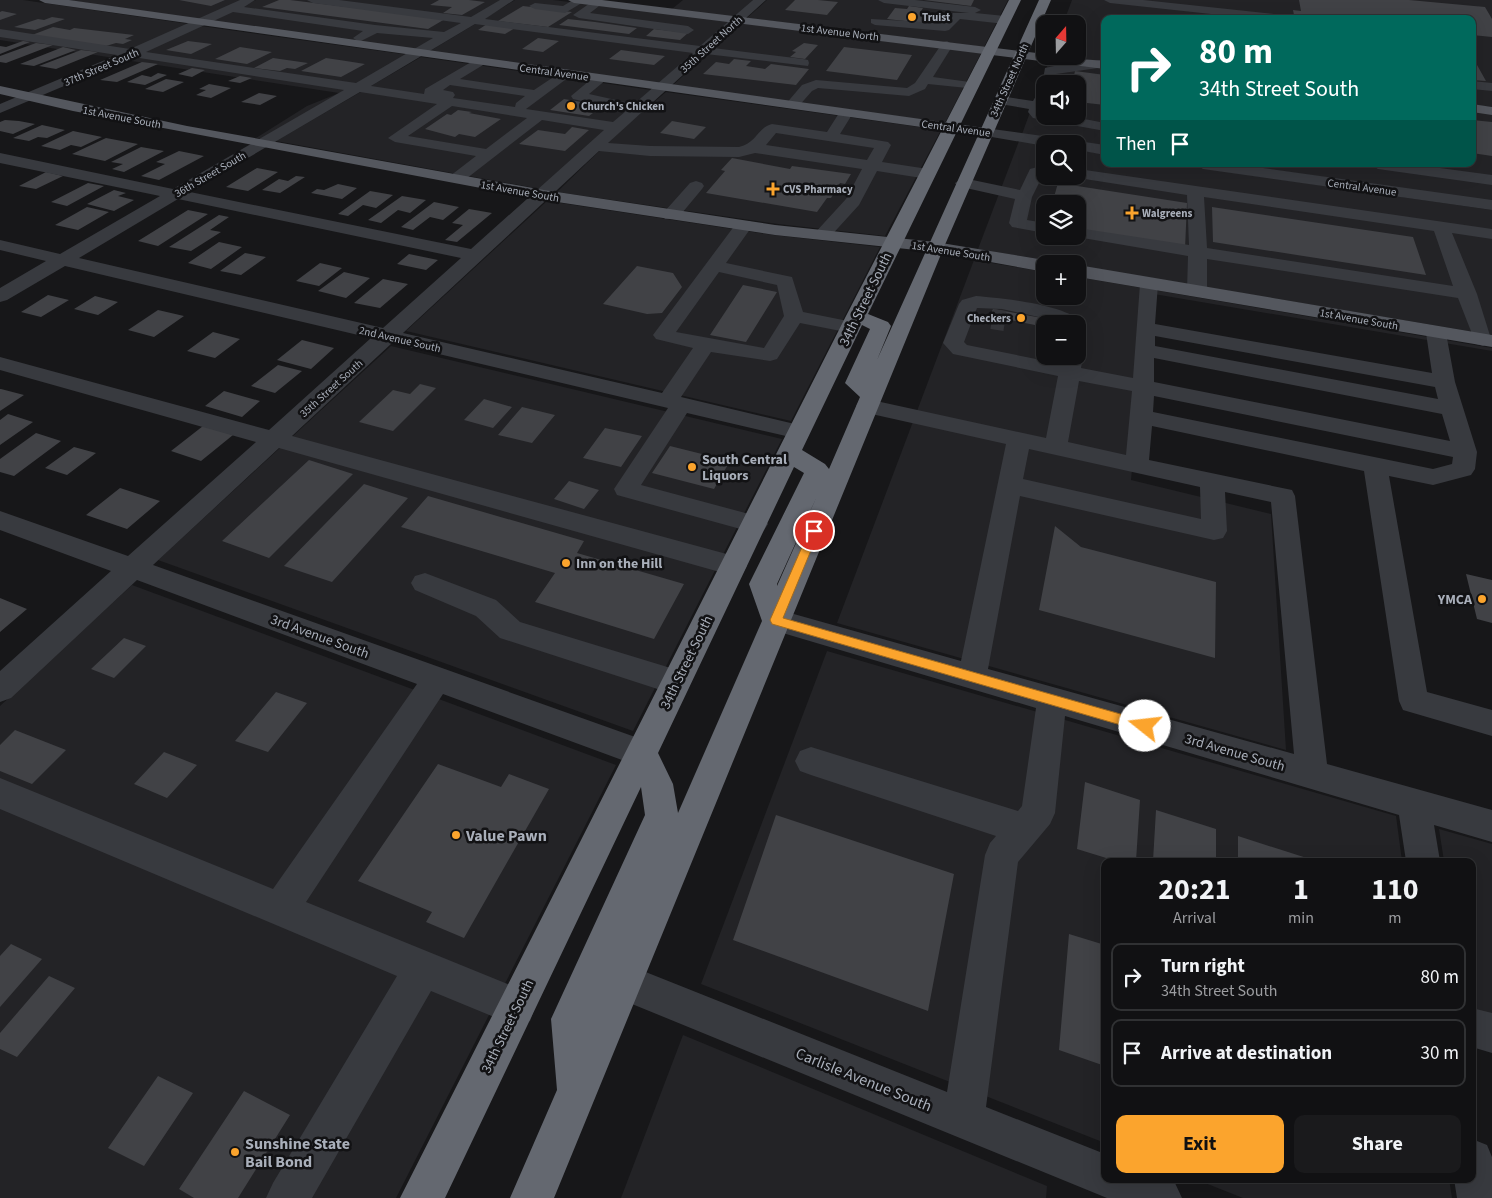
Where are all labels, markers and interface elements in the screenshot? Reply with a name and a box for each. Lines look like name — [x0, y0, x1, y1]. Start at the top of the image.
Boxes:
place label: Truist — [922, 10, 951, 25]
marker: Truist — [906, 11, 918, 23]
street label: 35th Street North — [677, 12, 746, 76]
north arrow — [1036, 15, 1086, 65]
map controls — [1036, 15, 1086, 365]
street label: 1st Avenue North — [800, 20, 880, 45]
text: 80 m — [1199, 27, 1273, 77]
icon: right — [1116, 35, 1181, 100]
street label: 34th Street North — [986, 41, 1032, 119]
street label: 37th Street South — [61, 45, 141, 90]
street label: Central Avenue — [518, 60, 590, 85]
text: 34th Street South — [1199, 73, 1359, 105]
button: sound — [1036, 75, 1086, 125]
place label: Church's Chicken — [581, 99, 664, 114]
marker: Church's Chicken — [565, 100, 577, 112]
street label: 1st Avenue South — [81, 103, 162, 132]
street label: Central Avenue — [920, 116, 992, 141]
icon: arrive — [1166, 130, 1194, 158]
text: Then — [1116, 131, 1156, 158]
button: search — [1036, 135, 1086, 185]
street label: 36th Street South — [172, 148, 249, 201]
street label: Central Avenue — [1326, 175, 1398, 200]
street label: 1st Avenue South — [480, 177, 560, 206]
place label: CVS Pharmacy — [783, 182, 853, 197]
marker: CVS Pharmacy — [767, 183, 779, 195]
button: layers — [1036, 195, 1086, 245]
place label: Walgreens — [1142, 206, 1193, 221]
marker: Walgreens — [1126, 207, 1138, 219]
street label: 1st Avenue South — [911, 238, 991, 265]
street label: 34th Street South — [835, 249, 897, 350]
button: + — [1036, 255, 1086, 305]
street label: 1st Avenue South — [1319, 305, 1399, 334]
place label: Checkers — [967, 311, 1011, 326]
marker: Checkers — [1015, 312, 1027, 324]
button: − — [1036, 315, 1086, 365]
street label: 2nd Avenue South — [358, 323, 442, 356]
street label: 35th Street South — [297, 356, 366, 421]
place label: South Central Liquors — [702, 450, 787, 486]
marker: South Central Liquors — [686, 461, 698, 473]
pin — [793, 510, 835, 552]
icon: arrive — [800, 517, 828, 545]
place label: Inn on the Hill — [576, 554, 662, 574]
marker: Inn on the Hill — [560, 557, 572, 569]
place label: YMCA — [1437, 590, 1473, 610]
marker: YMCA — [1476, 593, 1488, 605]
street label: 3rd Avenue South — [268, 610, 372, 664]
street label: 34th Street South — [656, 612, 718, 713]
position arrow — [1118, 699, 1170, 751]
street label: 3rd Avenue South — [1182, 729, 1287, 777]
place label: Value Pawn — [465, 825, 547, 847]
marker: Value Pawn — [450, 829, 462, 841]
text: 20:21 — [1158, 868, 1231, 911]
text: 1 — [1293, 868, 1309, 911]
text: 110 — [1371, 868, 1419, 911]
text: Arrival — [1173, 907, 1216, 929]
text: min — [1288, 907, 1314, 929]
text: m — [1388, 907, 1402, 929]
text: Turn right — [1161, 953, 1245, 980]
icon: right — [1118, 963, 1146, 991]
text: 80 m — [1421, 964, 1459, 991]
street label: 34th Street South — [477, 976, 539, 1077]
text: 34th Street South — [1161, 980, 1278, 1002]
icon: arrive — [1118, 1039, 1146, 1067]
text: Arrive at destination — [1161, 1040, 1332, 1067]
text: 30 m — [1421, 1040, 1459, 1067]
street label: Carlisle Avenue South — [792, 1043, 935, 1117]
button: Exit — [1116, 1115, 1284, 1173]
button: Share — [1294, 1115, 1461, 1173]
place label: Sunshine State Bail Bond — [245, 1133, 350, 1173]
marker: Sunshine State Bail Bond — [229, 1146, 241, 1158]

